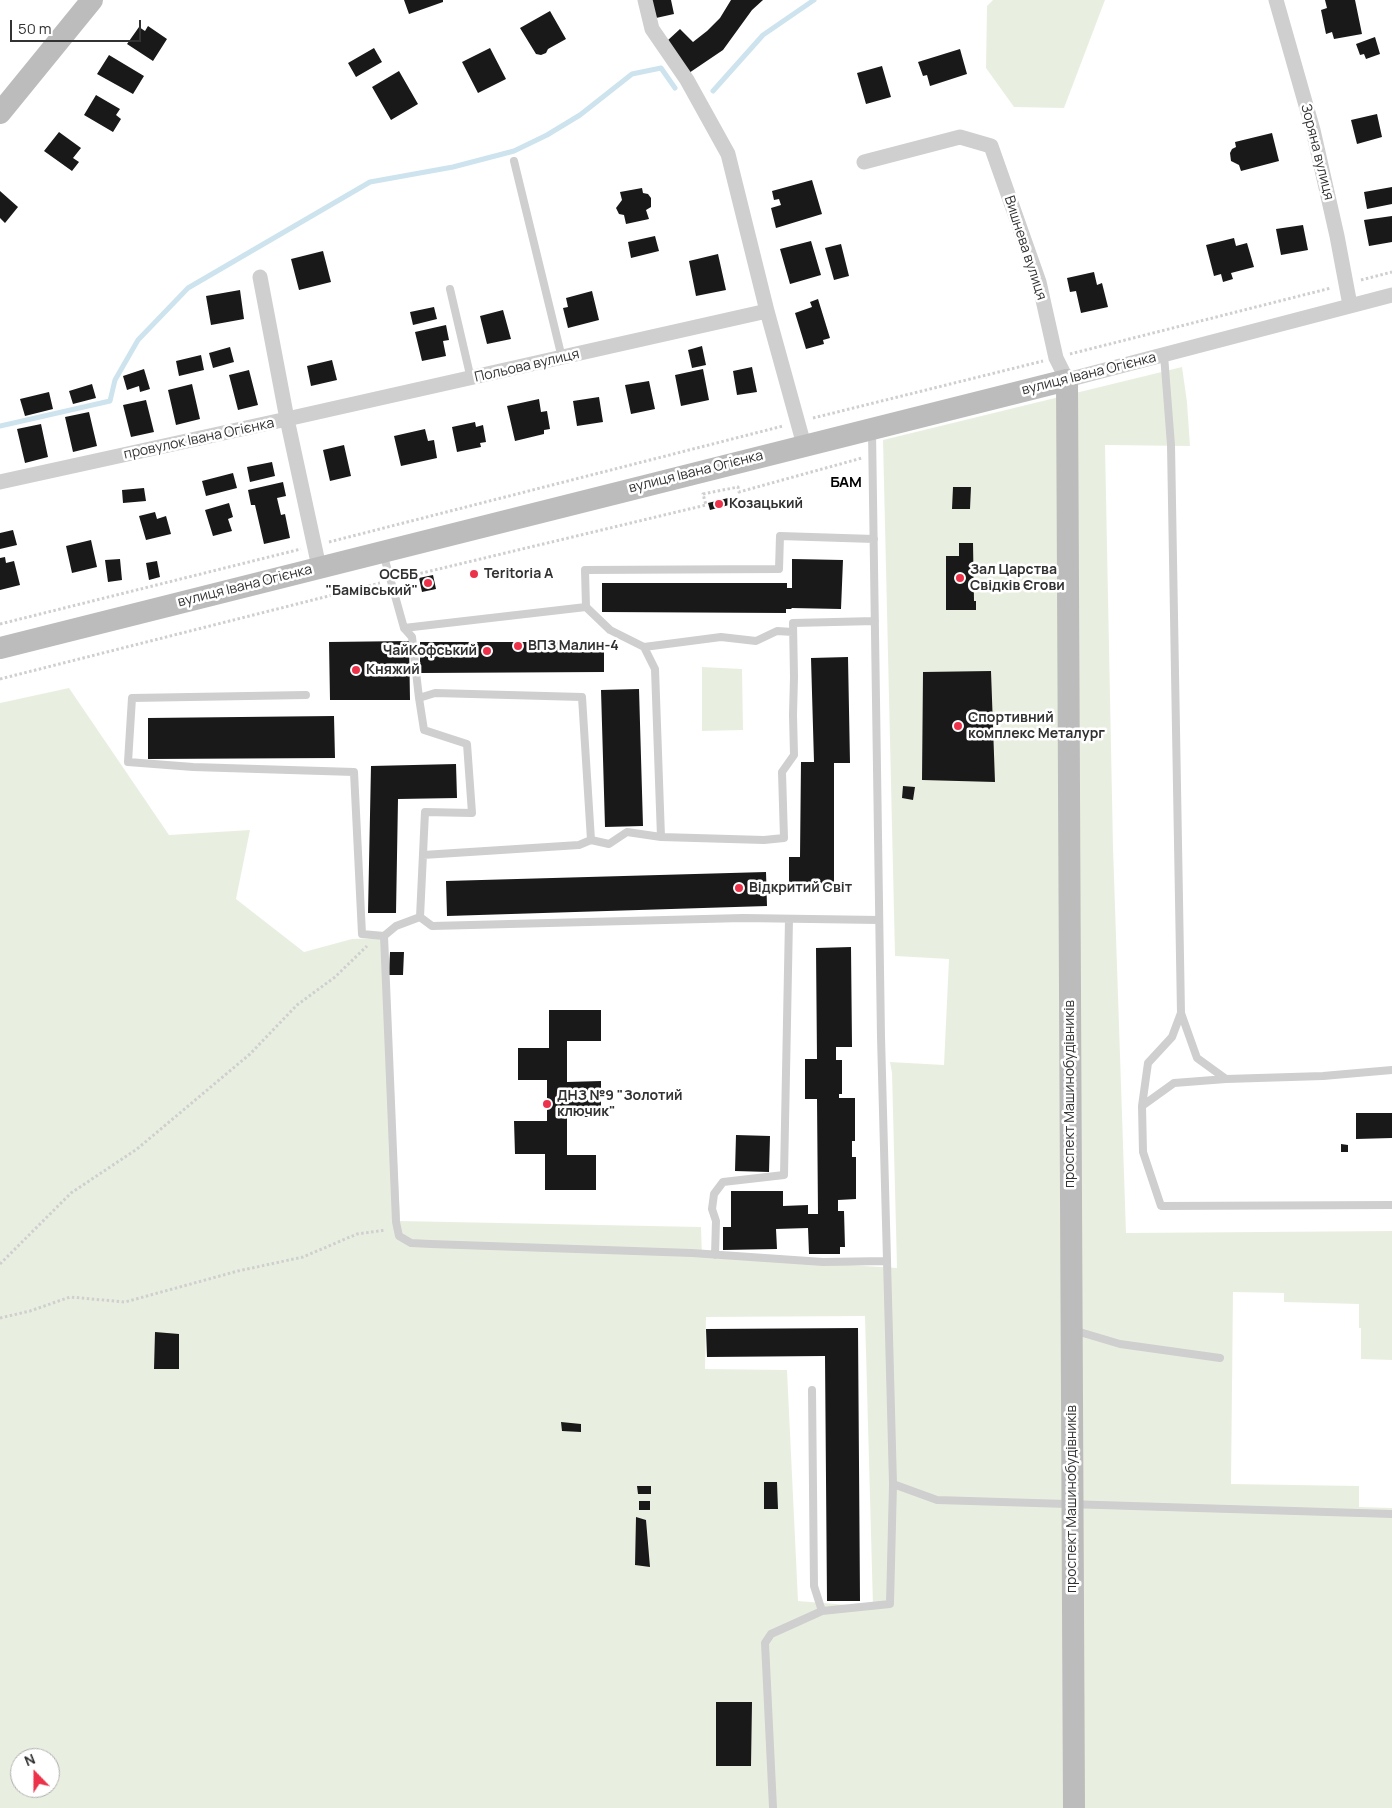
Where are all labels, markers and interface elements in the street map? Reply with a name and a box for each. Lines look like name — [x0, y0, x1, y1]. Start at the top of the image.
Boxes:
scale bar — [12, 10, 144, 42]
text: 50 m — [18, 18, 52, 39]
street label: Зоряна вулиця — [1297, 102, 1337, 202]
street label: Вишнева вулиця — [1000, 194, 1050, 302]
street label: Польова вулиця — [473, 346, 581, 386]
street label: вулиця Івана Огієнка — [1020, 349, 1158, 399]
street label: провулок Івана Огієнка — [122, 415, 276, 463]
street label: вулиця Івана Огієнка — [627, 447, 765, 497]
district label: БАМ — [830, 474, 862, 492]
place label: Козацький — [729, 496, 803, 512]
marker: Козацький — [713, 498, 725, 510]
street label: вулиця Івана Огієнка — [176, 561, 314, 611]
place label: Зал Царства Свідків Єгови — [970, 562, 1065, 594]
place label: Teritoria A — [484, 566, 553, 582]
place label: ОСББ "Бамівський" — [325, 567, 418, 600]
marker: Teritoria A — [468, 568, 480, 580]
marker: Зал Царства Свідків Єгови — [954, 572, 966, 584]
marker: ОСББ "Бамівський" — [422, 577, 434, 589]
place label: ВПЗ Малин-4 — [528, 638, 619, 654]
marker: ВПЗ Малин-4 — [512, 640, 524, 652]
place label: ЧайКофський — [383, 643, 477, 659]
marker: ЧайКофський — [481, 645, 493, 657]
place label: Княжий — [366, 662, 420, 678]
marker: Княжий — [350, 664, 362, 676]
place label: Спортивний комплекс Металург — [968, 710, 1105, 742]
marker: Спортивний комплекс Металург — [952, 720, 964, 732]
place label: Відкритий Світ — [749, 880, 852, 896]
marker: Відкритий Світ — [733, 882, 745, 894]
street label: проспект Машинобудівників — [1062, 1000, 1078, 1188]
place label: ДНЗ №9 "Золотий ключик" — [557, 1088, 683, 1120]
marker: ДНЗ №9 "Золотий ключик" — [541, 1098, 553, 1110]
street label: проспект Машинобудівників — [1064, 1405, 1080, 1593]
north arrow — [10, 1748, 60, 1798]
text: N — [21, 1749, 38, 1770]

